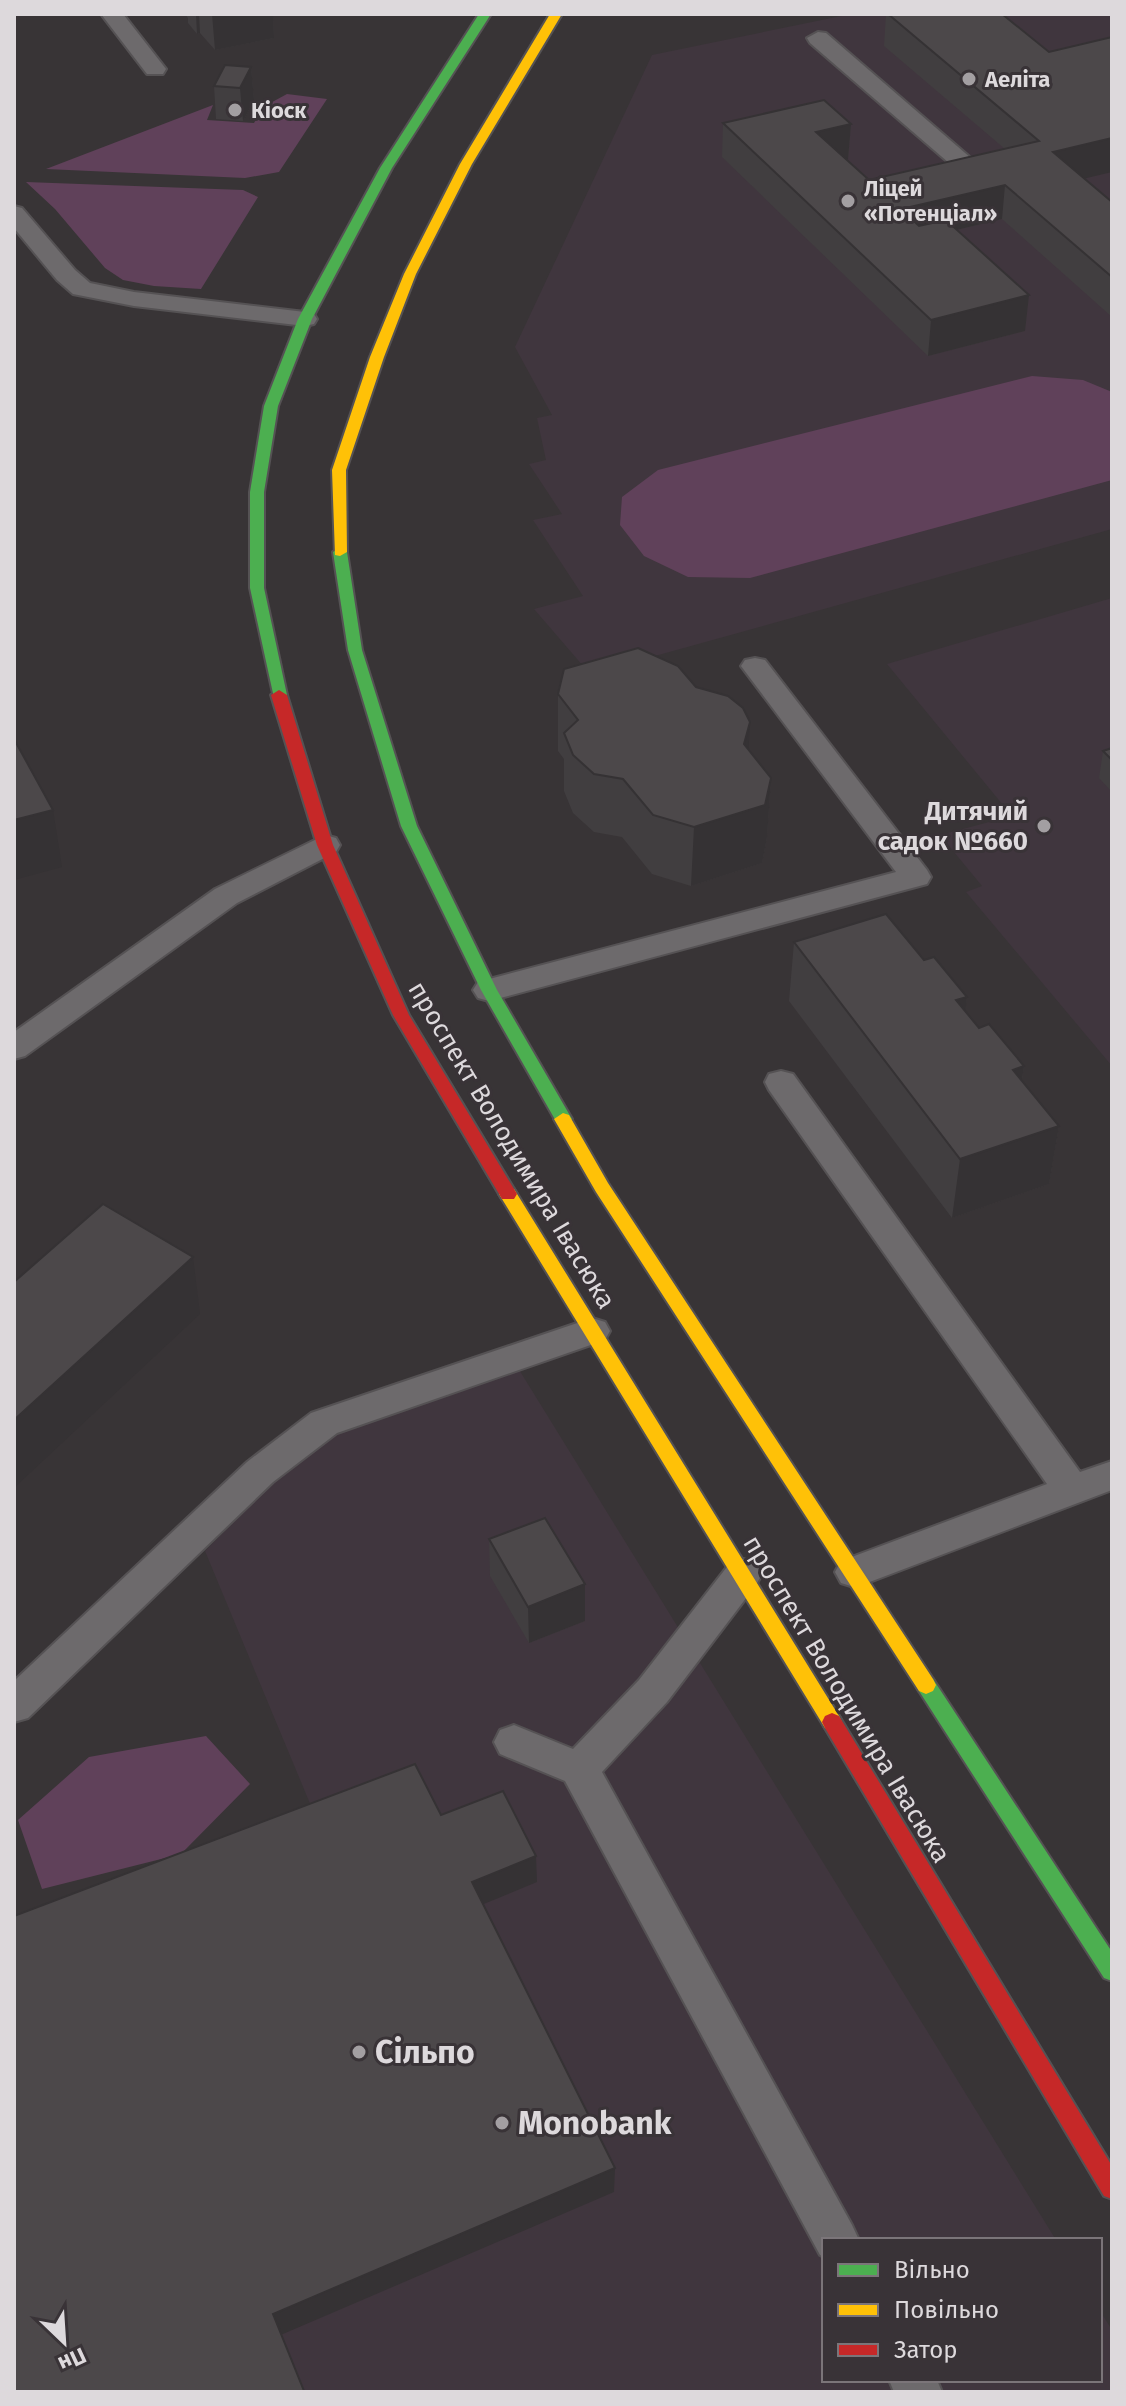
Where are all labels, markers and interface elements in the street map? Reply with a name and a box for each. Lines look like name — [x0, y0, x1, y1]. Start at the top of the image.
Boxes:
place label: Аеліта — [984, 66, 1050, 93]
marker: Аеліта — [960, 70, 978, 88]
place label: Кіоск — [251, 97, 307, 124]
marker: Кіоск — [226, 101, 244, 119]
place label: Ліцей «Потенціал» — [864, 175, 997, 227]
marker: Ліцей «Потенціал» — [839, 192, 857, 210]
place label: Дитячий садок №660 — [878, 796, 1028, 857]
marker: Дитячий садок №660 — [1035, 817, 1053, 835]
street label: проспект Володимира Івасюка — [401, 976, 622, 1315]
street label: проспект Володимира Івасюка — [736, 1530, 957, 1869]
place label: Сільпо — [375, 2033, 475, 2071]
marker: Сільпо — [350, 2043, 368, 2061]
place label: Monobank — [518, 2104, 672, 2142]
marker: Monobank — [493, 2114, 511, 2132]
legend — [822, 2238, 1102, 2382]
text: Вільно — [894, 2256, 970, 2284]
text: Повільно — [894, 2296, 999, 2324]
north arrow — [24, 2302, 104, 2382]
text: Затор — [894, 2336, 958, 2364]
text: Пн — [54, 2342, 90, 2378]

